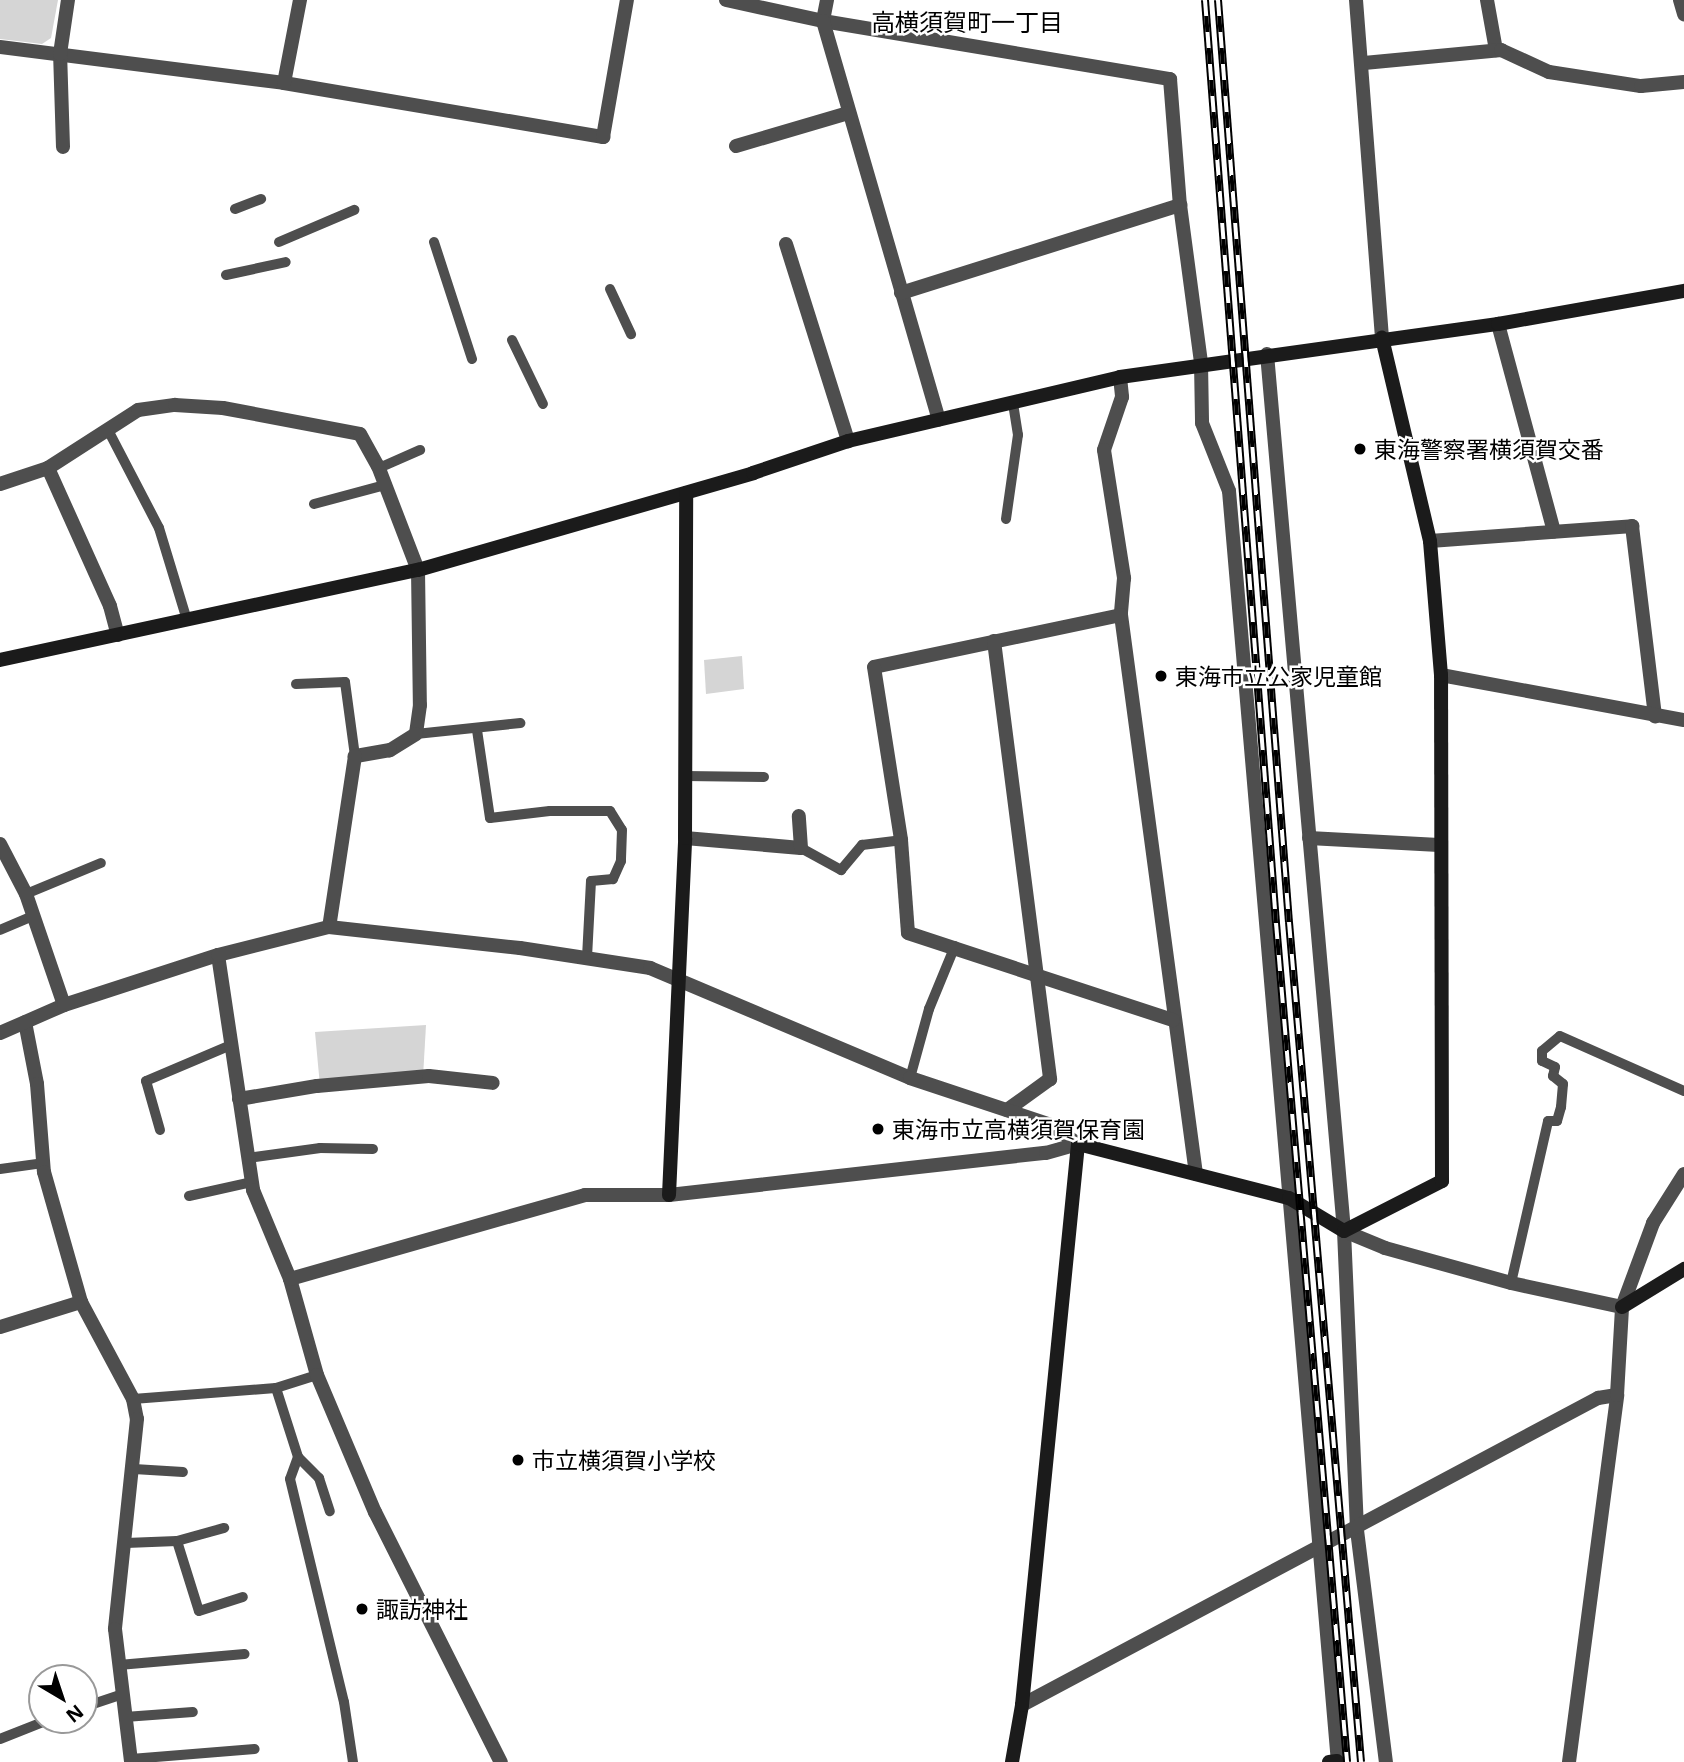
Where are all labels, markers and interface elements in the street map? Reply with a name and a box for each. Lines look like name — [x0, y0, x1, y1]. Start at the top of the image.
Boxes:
district label: 高横須賀町一丁目 — [871, 8, 1063, 36]
place label: 東海警察署横須賀交番 — [1374, 435, 1604, 463]
marker: 東海警察署横須賀交番 — [1352, 441, 1368, 457]
place label: 東海市立公家児童館 — [1175, 662, 1382, 690]
marker: 東海市立公家児童館 — [1153, 668, 1169, 684]
place label: 東海市立高横須賀保育園 — [892, 1115, 1145, 1143]
marker: 東海市立高横須賀保育園 — [870, 1121, 886, 1137]
place label: 市立横須賀小学校 — [532, 1446, 716, 1474]
marker: 市立横須賀小学校 — [510, 1452, 526, 1468]
place label: 諏訪神社 — [376, 1595, 468, 1623]
marker: 諏訪神社 — [354, 1601, 370, 1617]
north arrow — [28, 1664, 98, 1734]
text: N — [61, 1699, 89, 1729]

